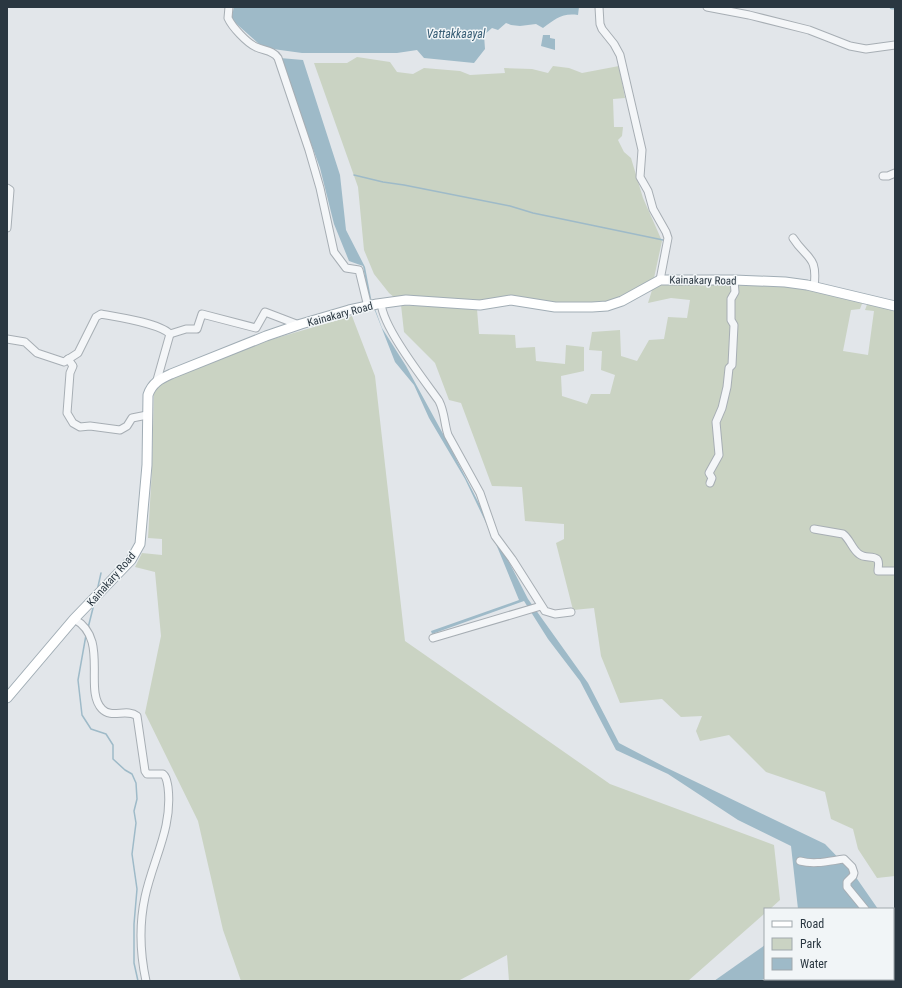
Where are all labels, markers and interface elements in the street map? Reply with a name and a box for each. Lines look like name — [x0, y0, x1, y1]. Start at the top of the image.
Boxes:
water label: Vattakkaayal — [427, 27, 486, 41]
street label: Kainakary Road — [669, 273, 737, 288]
street label: Kainakary Road — [306, 299, 374, 329]
street label: Kainakary Road — [84, 550, 138, 609]
legend — [764, 908, 894, 980]
text: Road — [800, 917, 824, 931]
text: Park — [800, 937, 822, 951]
text: Water — [800, 957, 828, 971]

